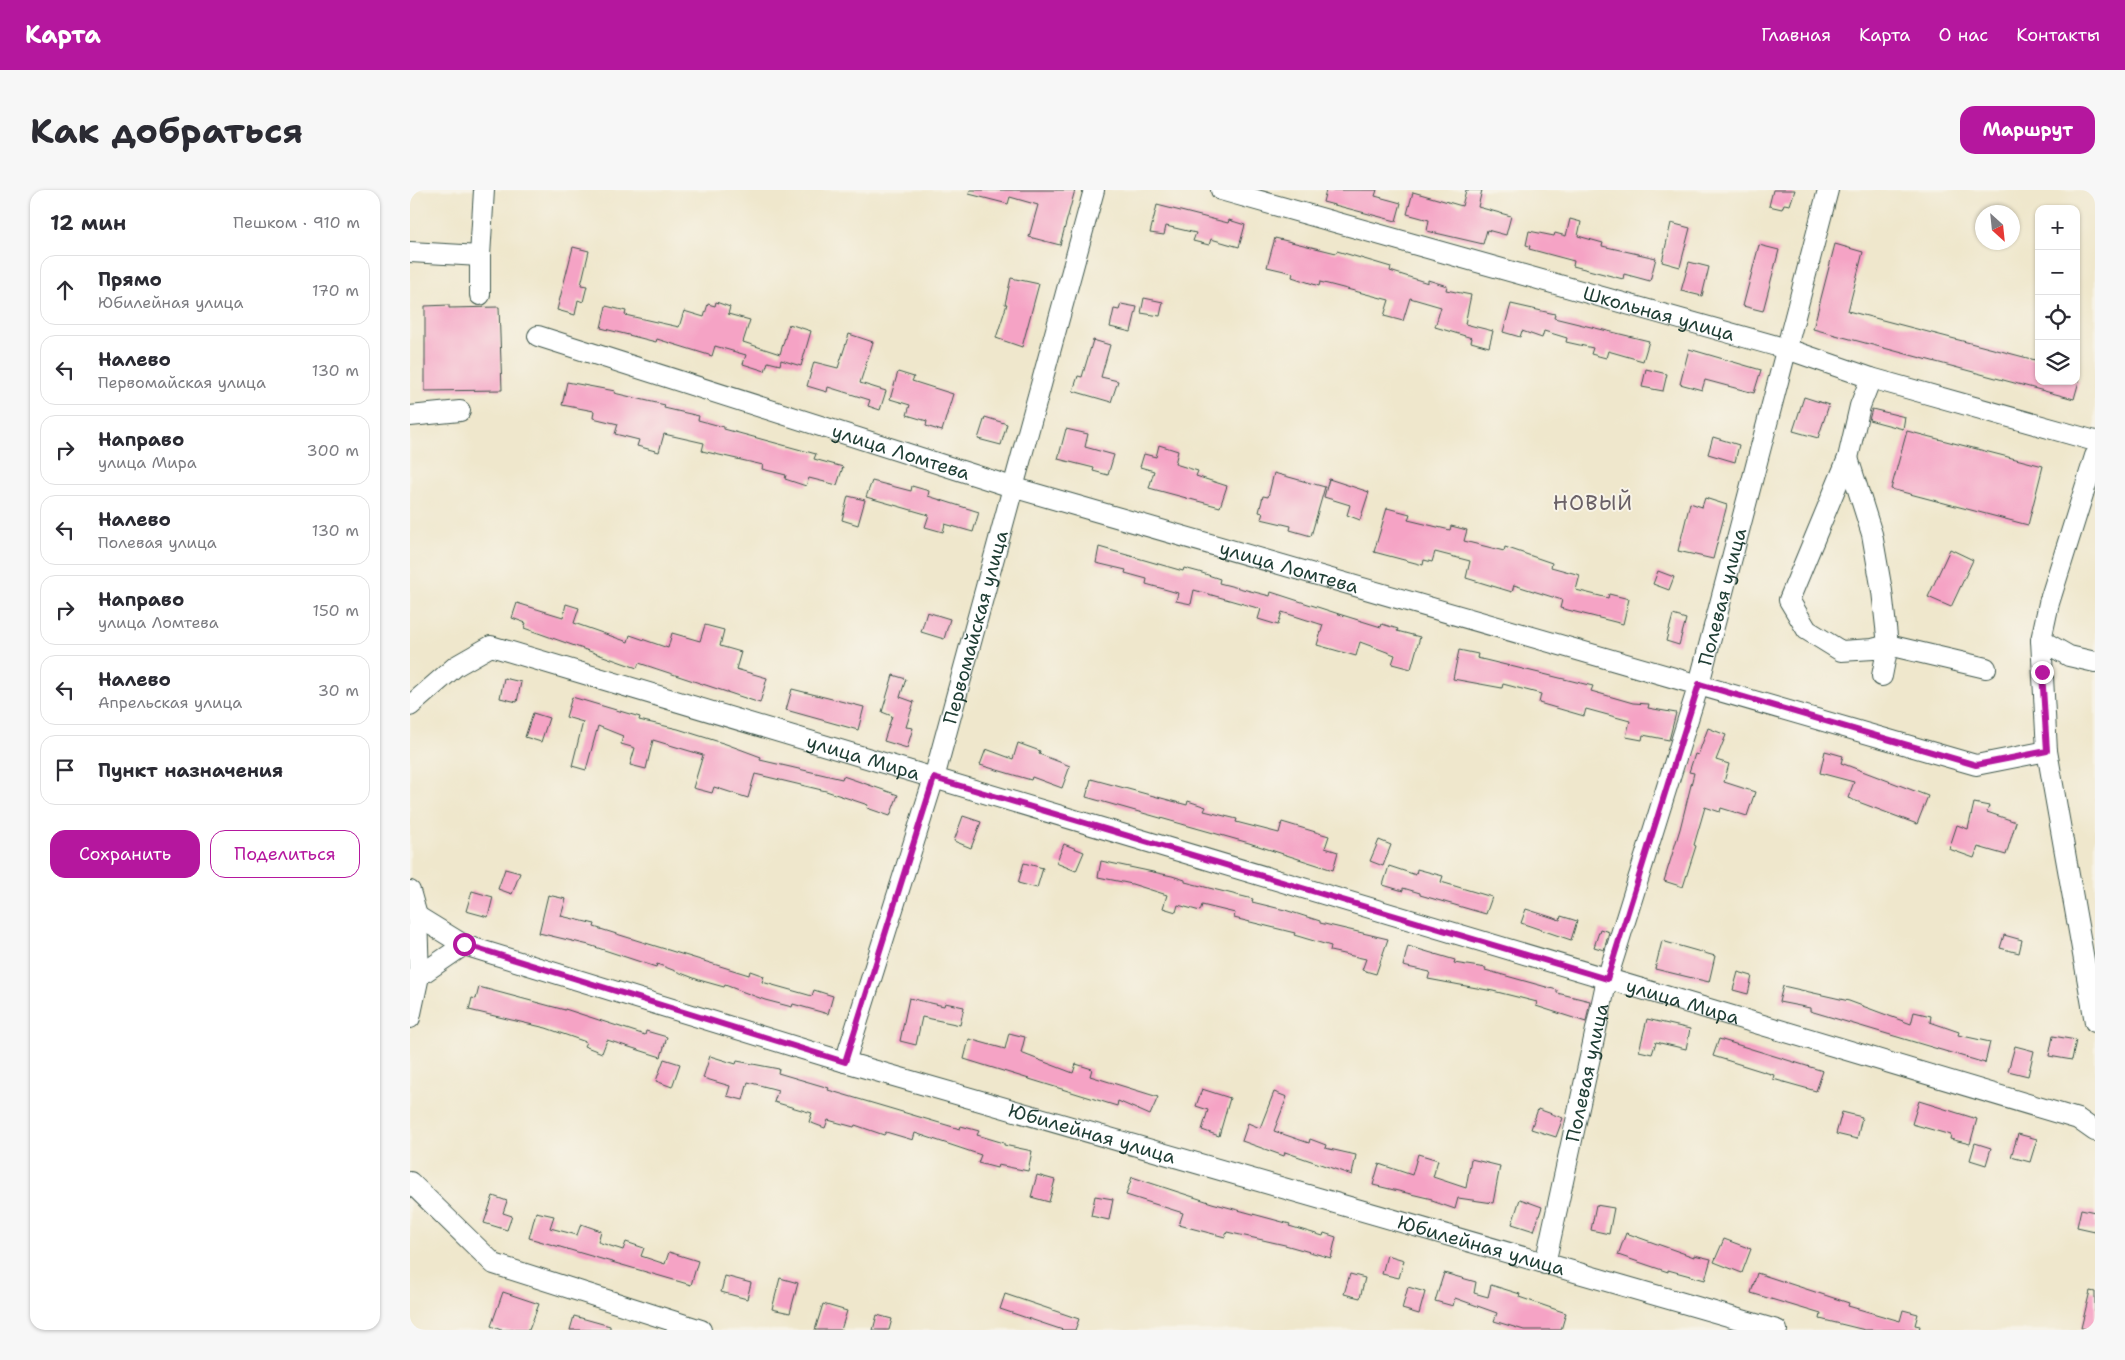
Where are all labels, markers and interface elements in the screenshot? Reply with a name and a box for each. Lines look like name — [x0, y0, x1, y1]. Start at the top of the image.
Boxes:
text: Карта — [25, 19, 101, 51]
text: Главная — [1761, 23, 1831, 47]
text: Карта — [1859, 23, 1911, 47]
text: О нас — [1939, 23, 1988, 47]
text: Контакты — [2016, 23, 2100, 47]
button: Маршрут — [1960, 106, 2095, 154]
text: Как добраться — [30, 107, 303, 154]
north arrow — [1975, 205, 2020, 250]
map controls — [2035, 205, 2080, 385]
button: + — [2035, 205, 2080, 250]
text: 12 мин — [50, 209, 126, 237]
text: Пешком · 910 m — [233, 212, 360, 233]
button: − — [2035, 250, 2080, 295]
text: Прямо — [98, 267, 162, 292]
icon: ahead — [51, 276, 79, 304]
text: 170 m — [312, 280, 359, 301]
street label: Школьная улица — [1580, 280, 1738, 347]
text: Юбилейная улица — [98, 292, 243, 313]
button: locate — [2035, 295, 2080, 340]
button: layers — [2035, 340, 2080, 385]
text: Налево — [98, 347, 171, 372]
icon: left — [51, 356, 79, 384]
text: 130 m — [312, 360, 359, 381]
text: Первомайская улица — [98, 372, 266, 393]
street label: улица Ломтева — [829, 418, 973, 486]
text: Направо — [98, 427, 184, 452]
icon: right — [51, 436, 79, 464]
text: 300 m — [307, 440, 359, 461]
text: улица Мира — [98, 452, 197, 473]
district label: НОВЫЙ — [1553, 489, 1633, 517]
text: Налево — [98, 507, 171, 532]
icon: left — [51, 516, 79, 544]
text: 130 m — [312, 520, 359, 541]
street label: Полевая улица — [1692, 525, 1752, 668]
street label: Первомайская улица — [937, 528, 1014, 727]
text: Полевая улица — [98, 532, 217, 553]
street label: улица Ломтева — [1217, 536, 1362, 599]
text: Направо — [98, 587, 184, 612]
icon: right — [51, 596, 79, 624]
text: 150 m — [312, 600, 359, 621]
text: улица Ломтева — [98, 612, 219, 633]
route end — [2031, 661, 2054, 684]
text: Налево — [98, 667, 171, 692]
icon: left — [51, 676, 79, 704]
text: 30 m — [318, 680, 359, 701]
text: Апрельская улица — [98, 692, 242, 713]
street label: улица Мира — [804, 729, 923, 786]
icon: arrive — [51, 756, 79, 784]
text: Пункт назначения — [98, 758, 283, 783]
button: Сохранить — [50, 830, 200, 878]
button: Поделиться — [210, 830, 360, 878]
route start — [453, 933, 476, 956]
street label: улица Мира — [1623, 973, 1743, 1030]
street label: Полевая улица — [1560, 1001, 1614, 1144]
street label: Юбилейная улица — [1006, 1098, 1179, 1169]
street label: Юбилейная улица — [1395, 1210, 1568, 1281]

